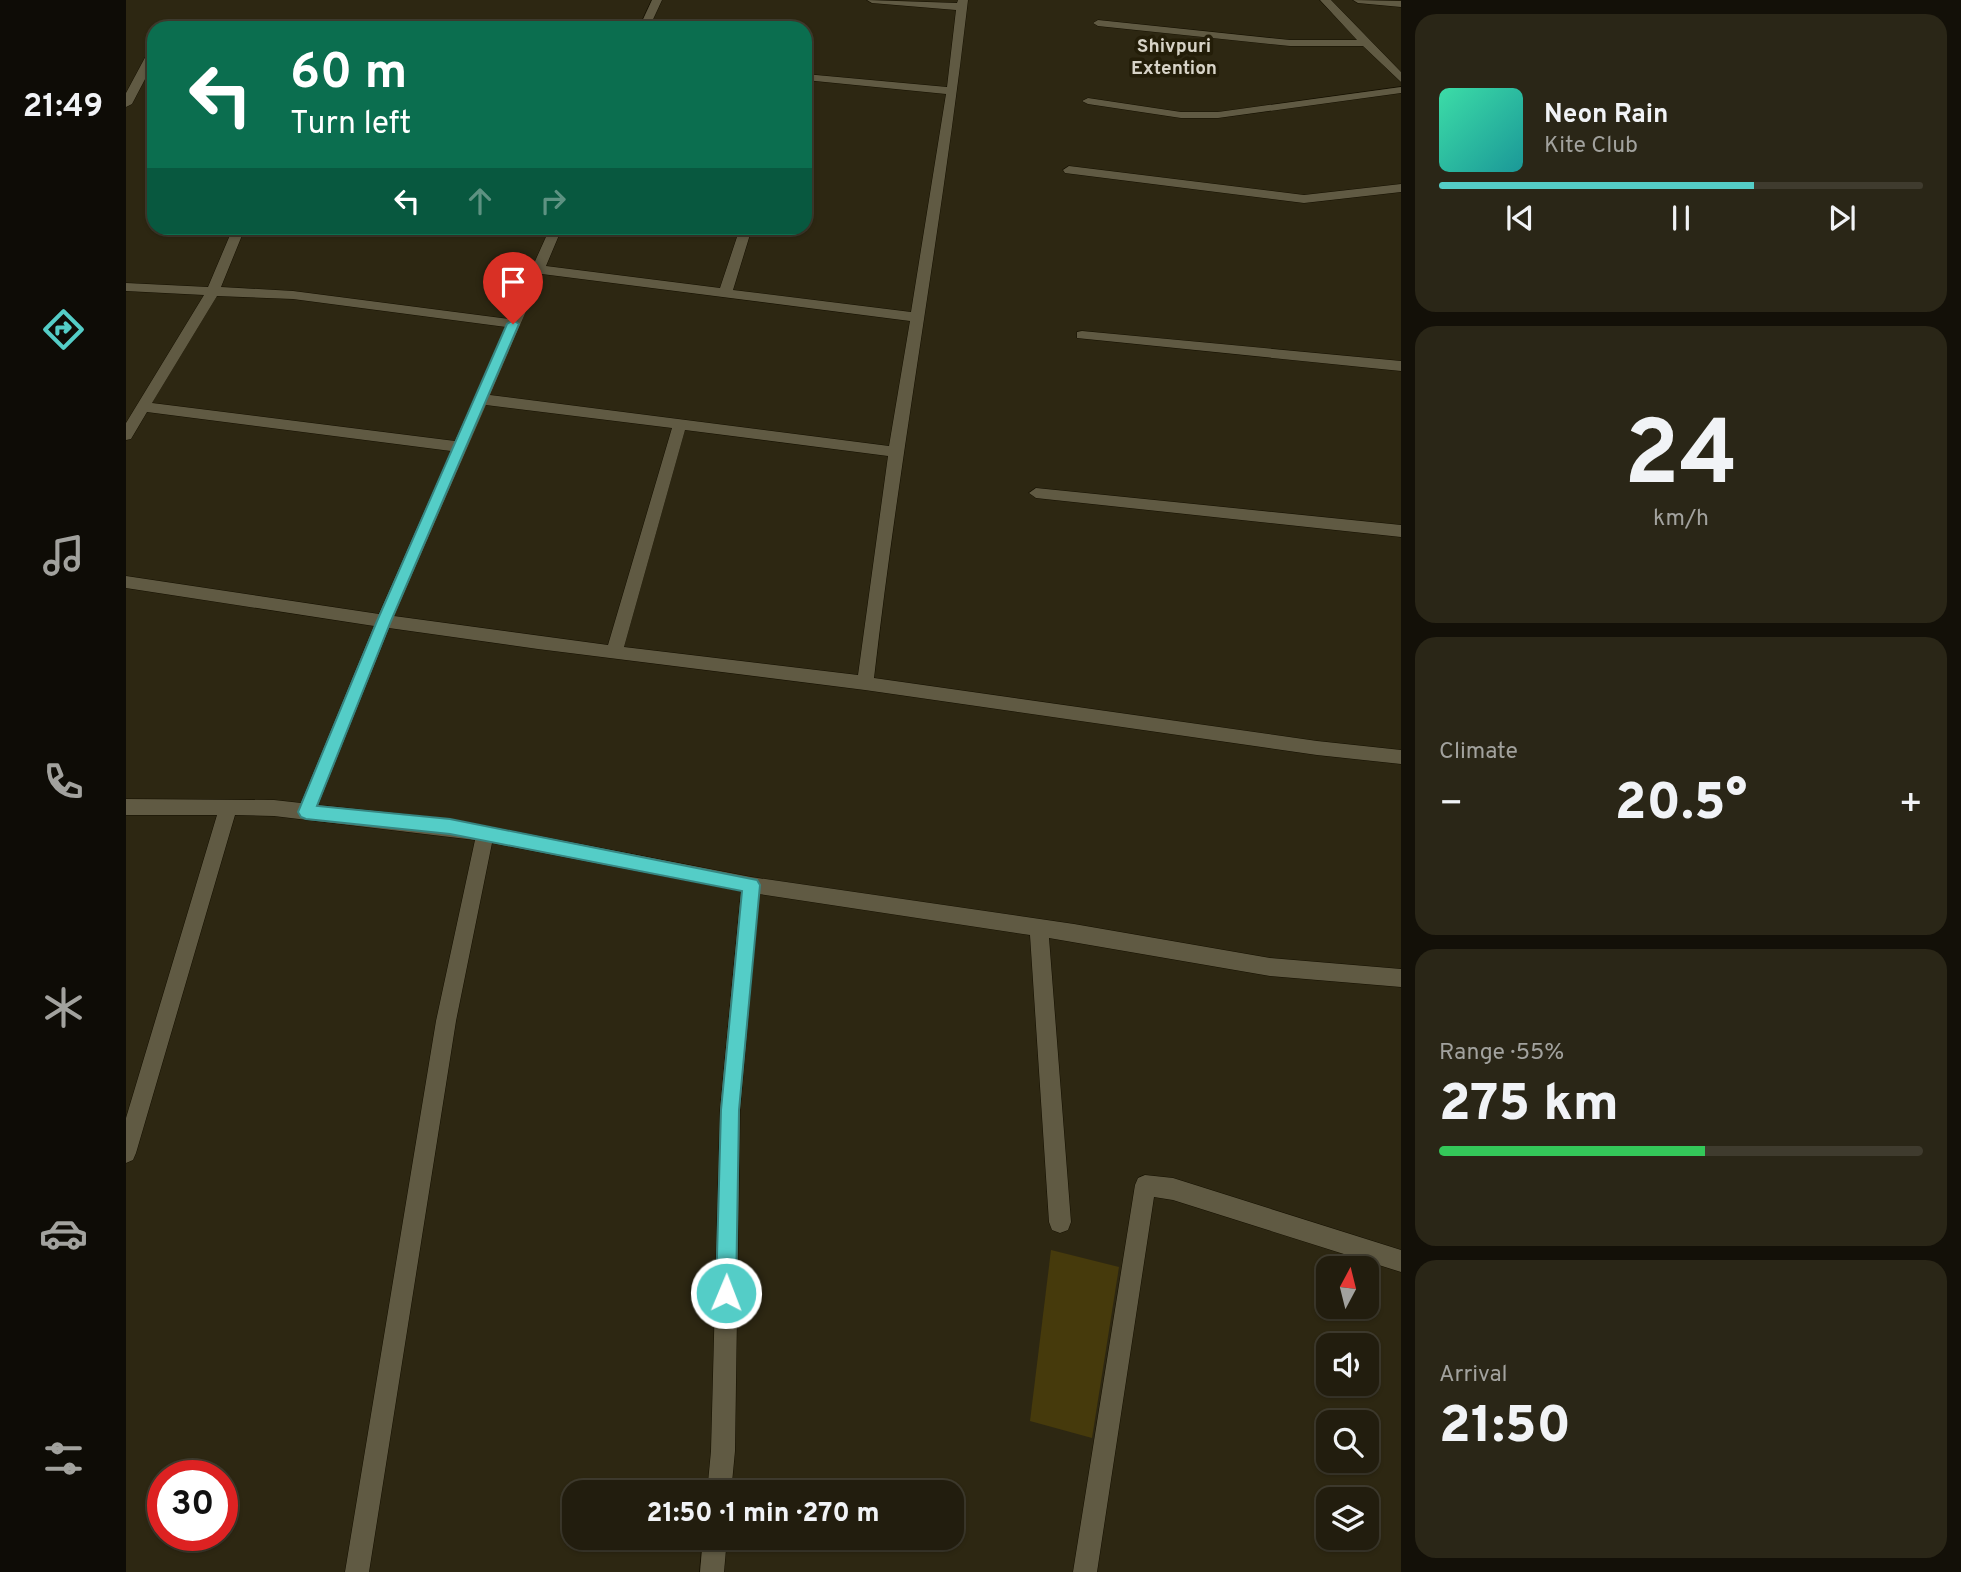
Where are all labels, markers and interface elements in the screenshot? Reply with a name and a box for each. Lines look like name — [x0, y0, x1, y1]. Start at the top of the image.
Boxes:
district label: Shivpuri Extention — [1131, 35, 1217, 81]
text: 60 m — [290, 44, 408, 106]
icon: left — [175, 49, 266, 140]
text: 21:49 — [23, 88, 103, 128]
text: Neon Rain — [1544, 99, 1669, 132]
text: Turn left — [290, 105, 411, 145]
text: Kite Club — [1544, 132, 1638, 161]
icon: left — [388, 182, 426, 220]
icon: ahead — [461, 182, 499, 220]
icon: right — [534, 182, 572, 220]
icon: previous — [1501, 199, 1539, 237]
icon: pause — [1662, 199, 1700, 237]
icon: next — [1823, 199, 1861, 237]
pin — [483, 252, 543, 324]
icon: arrive — [494, 263, 532, 301]
icon: directions — [39, 305, 88, 354]
text: 24 — [1624, 402, 1738, 517]
text: km/h — [1653, 505, 1709, 534]
icon: music — [39, 531, 88, 580]
text: Climate — [1439, 738, 1518, 767]
icon: phone — [39, 757, 88, 806]
text: 20.5° — [1615, 772, 1747, 838]
text: − — [1439, 781, 1464, 830]
text: + — [1898, 781, 1923, 830]
icon: climate — [39, 983, 88, 1032]
text: Range · 55% — [1439, 1039, 1564, 1068]
text: 275 km — [1439, 1073, 1619, 1139]
icon: car — [39, 1209, 88, 1258]
position arrow — [689, 1256, 763, 1330]
north arrow — [1316, 1256, 1379, 1320]
map controls — [1316, 1256, 1379, 1550]
button: sound — [1316, 1333, 1379, 1396]
text: Arrival — [1439, 1361, 1508, 1390]
text: 21:50 — [1439, 1395, 1571, 1461]
button: search — [1316, 1410, 1379, 1473]
icon: filters — [39, 1434, 88, 1483]
speed limit sign: 30 — [147, 1460, 238, 1551]
button: layers — [1316, 1487, 1379, 1550]
text: 21:50 · 1 min · 270 m — [647, 1498, 879, 1531]

